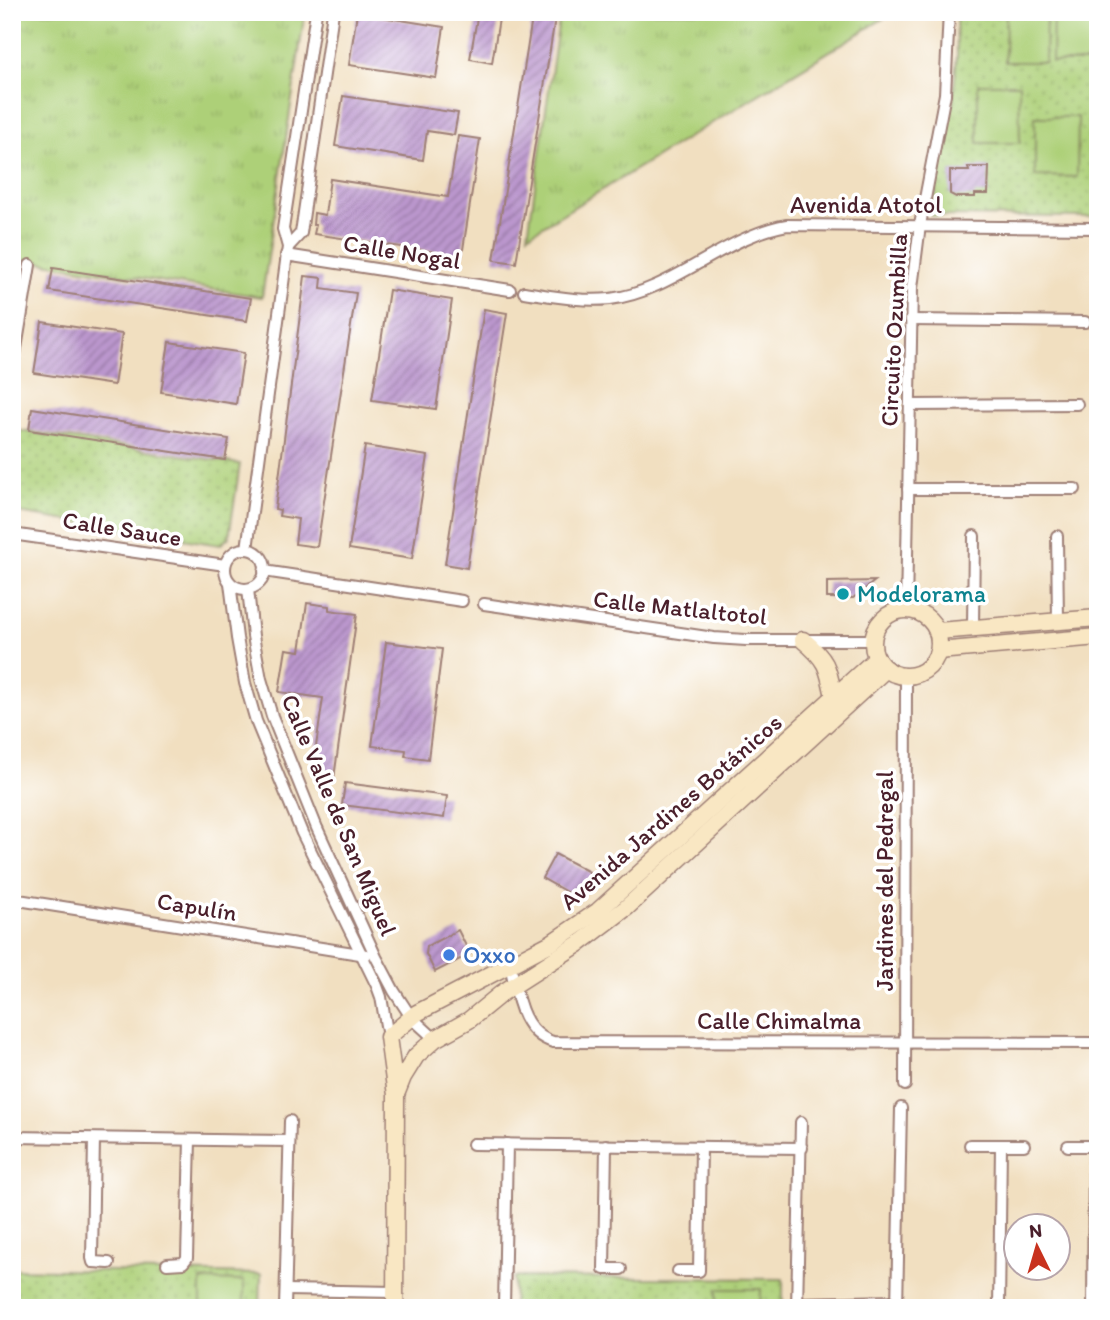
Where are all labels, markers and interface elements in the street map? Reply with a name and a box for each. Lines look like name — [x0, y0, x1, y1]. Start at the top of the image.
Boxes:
street label: Avenida Atotol — [790, 190, 942, 219]
street label: Calle Nogal — [341, 228, 463, 275]
street label: Circuito Ozumbilla — [874, 232, 913, 427]
street label: Calle Sauce — [60, 505, 184, 552]
place label: Modelorama — [857, 579, 986, 608]
street label: Calle Matlaltotol — [592, 584, 769, 631]
marker: Modelorama — [835, 586, 851, 602]
street label: Calle Valle de San Miguel — [275, 690, 404, 940]
street label: Avenida Jardines Botánicos — [554, 707, 787, 916]
street label: Jardines del Pedregal — [870, 771, 899, 991]
street label: Capulín — [155, 886, 239, 927]
place label: Oxxo — [463, 940, 516, 969]
marker: Oxxo — [441, 947, 457, 963]
street label: Calle Chimalma — [697, 1006, 861, 1035]
north arrow — [1002, 1212, 1072, 1282]
text: N — [1028, 1219, 1043, 1243]

